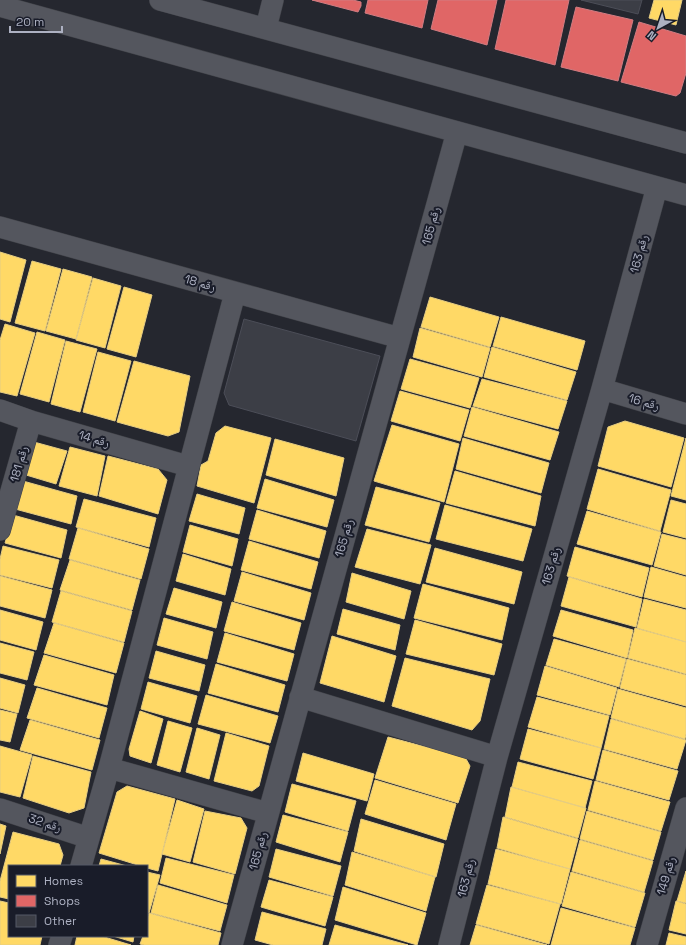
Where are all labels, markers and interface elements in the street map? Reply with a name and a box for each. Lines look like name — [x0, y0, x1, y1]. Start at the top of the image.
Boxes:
scale bar — [10, 8, 62, 34]
north arrow — [638, 8, 678, 48]
text: 20 m — [16, 14, 44, 30]
text: N — [644, 28, 659, 43]
street label: رقم 165 — [418, 205, 444, 247]
street label: رقم 163 — [626, 233, 652, 275]
street label: رقم 18 — [183, 271, 218, 295]
street label: رقم 16 — [627, 390, 662, 414]
street label: رقم 14 — [77, 427, 112, 451]
street label: رقم 181 — [6, 444, 32, 484]
street label: رقم 165 — [331, 517, 357, 559]
street label: رقم 163 — [538, 545, 564, 587]
street label: رقم 32 — [27, 810, 64, 836]
street label: رقم 165 — [245, 830, 271, 872]
street label: رقم 149 — [653, 855, 679, 897]
street label: رقم 163 — [454, 857, 479, 899]
legend — [8, 865, 148, 937]
text: Homes — [44, 873, 83, 889]
text: Shops — [44, 893, 80, 909]
text: Other — [44, 913, 77, 929]

